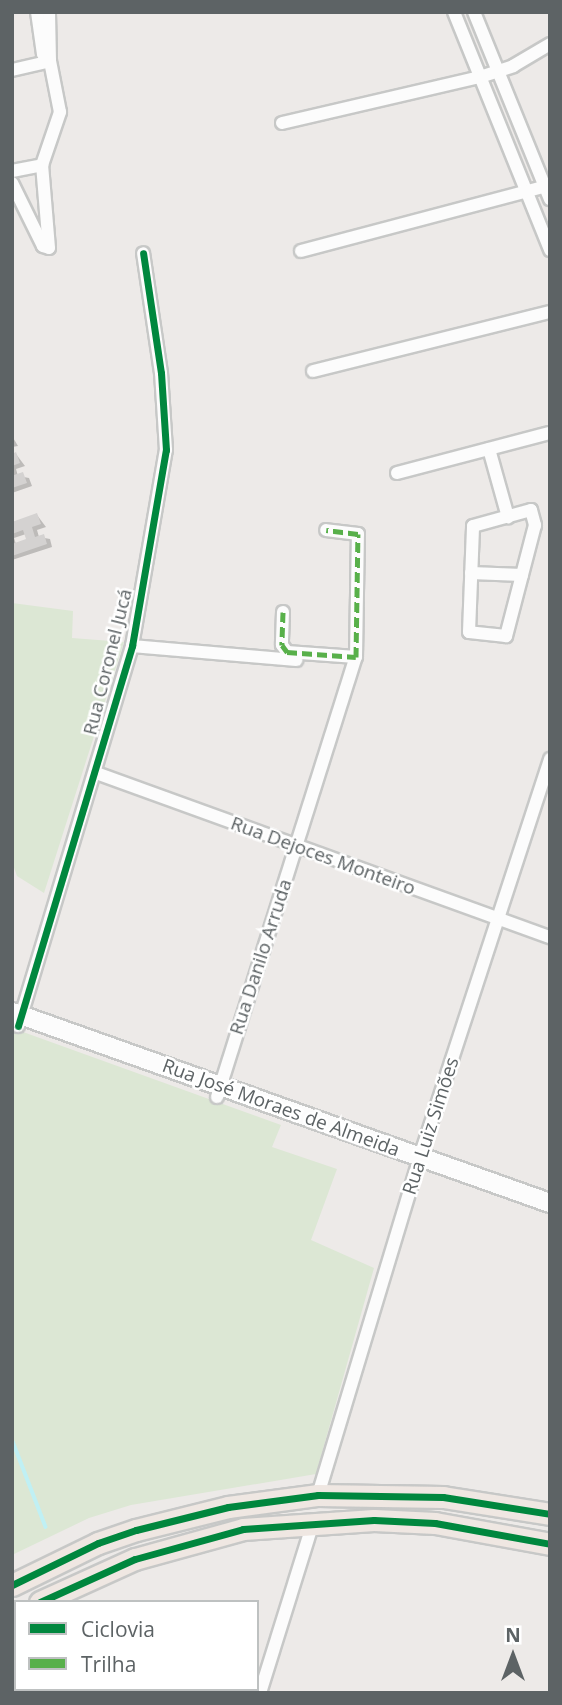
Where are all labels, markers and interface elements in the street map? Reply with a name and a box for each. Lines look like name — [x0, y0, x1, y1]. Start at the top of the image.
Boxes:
street label: Rua Coronel Jucá — [79, 587, 137, 737]
street label: Rua Dejoces Monteiro — [228, 812, 418, 900]
street label: Rua Danilo Arruda — [225, 876, 297, 1038]
street label: Rua José Moraes de Almeida — [159, 1054, 403, 1162]
street label: Rua Luiz Simões — [398, 1054, 464, 1198]
legend — [14, 1600, 259, 1691]
text: Ciclovia — [81, 1615, 155, 1643]
north arrow — [478, 1621, 548, 1691]
text: N — [505, 1622, 521, 1648]
text: Trilha — [81, 1650, 136, 1678]

